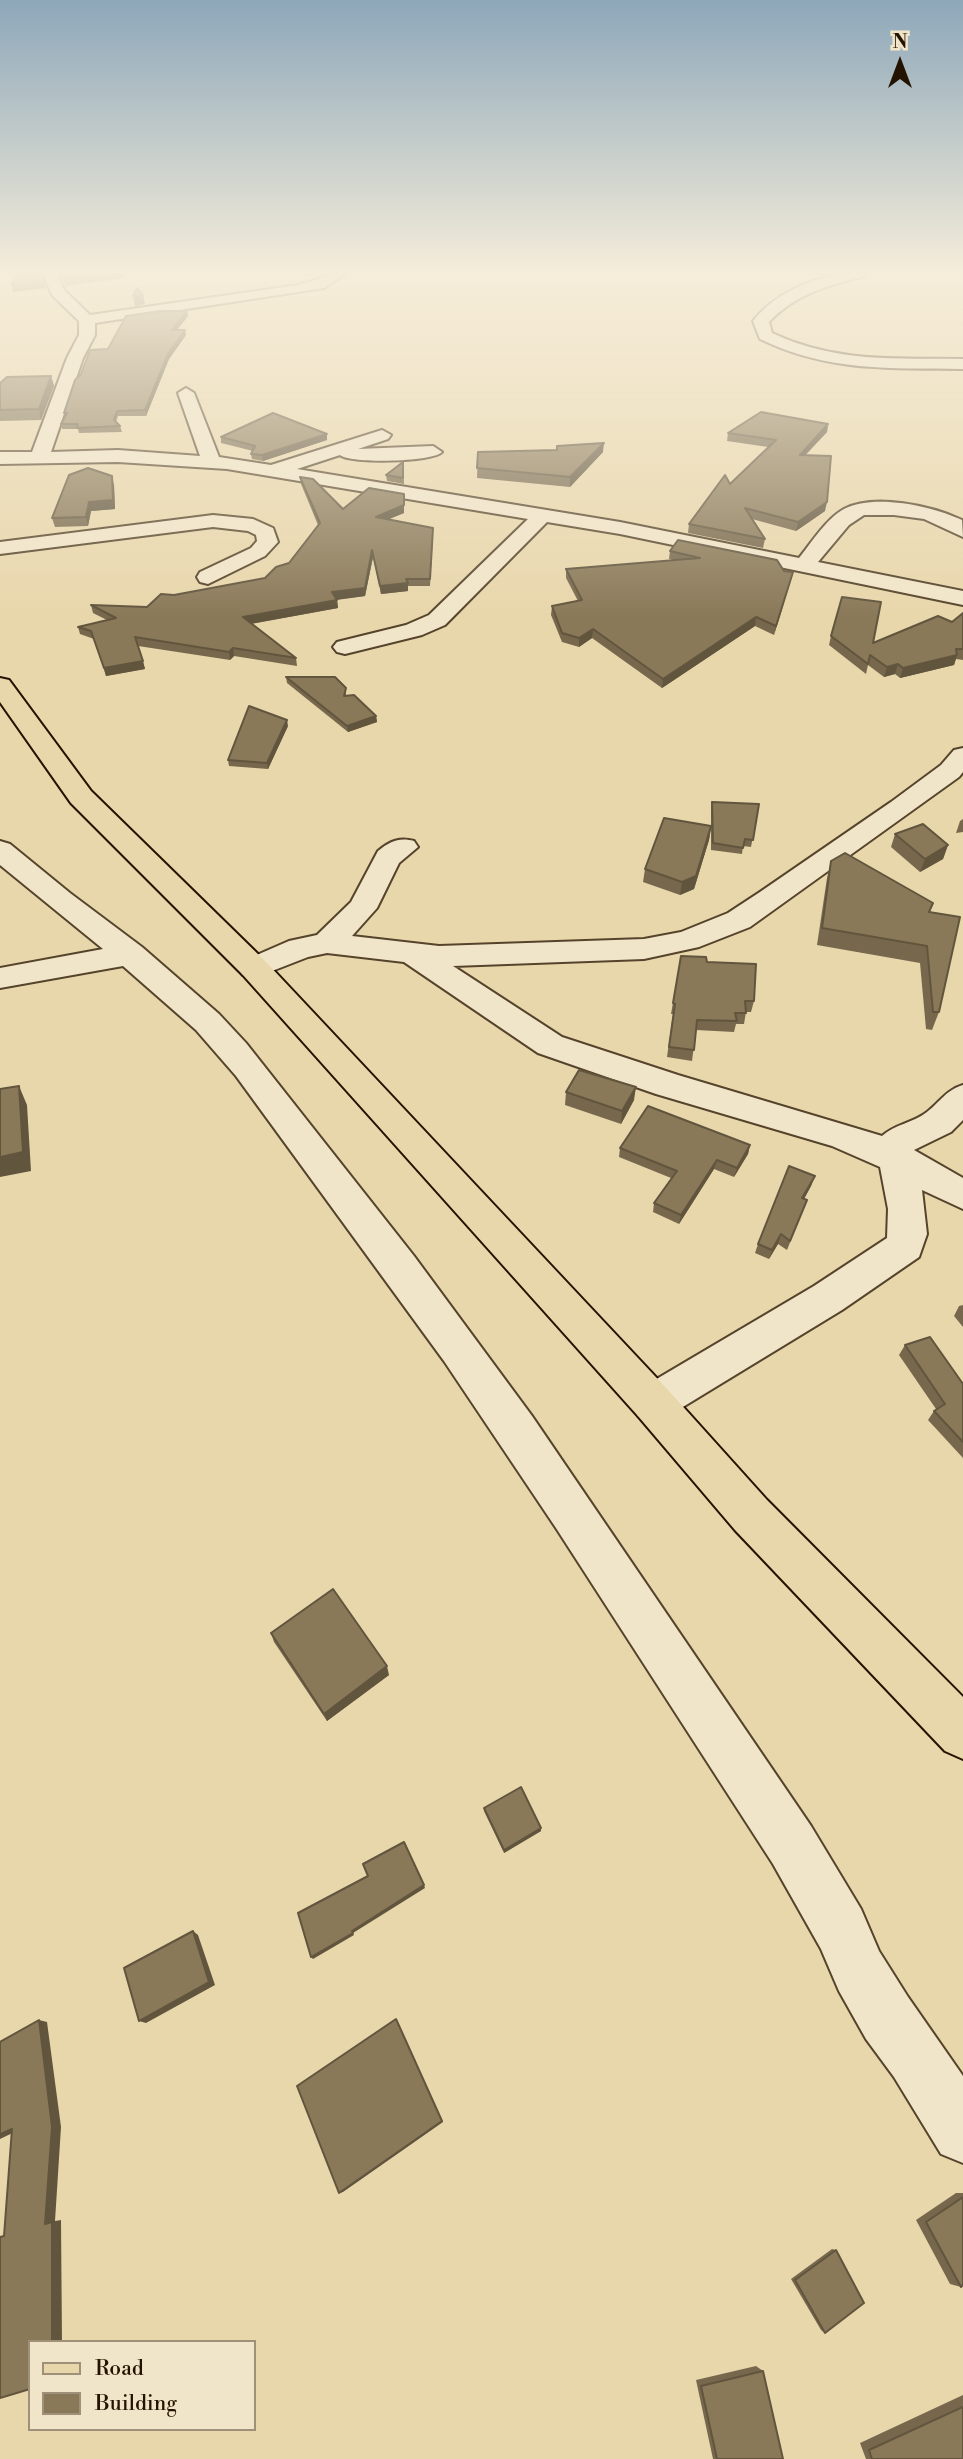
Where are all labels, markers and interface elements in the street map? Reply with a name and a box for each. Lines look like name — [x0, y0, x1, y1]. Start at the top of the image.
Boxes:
north arrow — [865, 28, 935, 98]
text: N — [892, 30, 908, 54]
legend — [28, 2340, 256, 2431]
text: Road — [95, 2356, 144, 2382]
text: Building — [95, 2391, 177, 2417]

